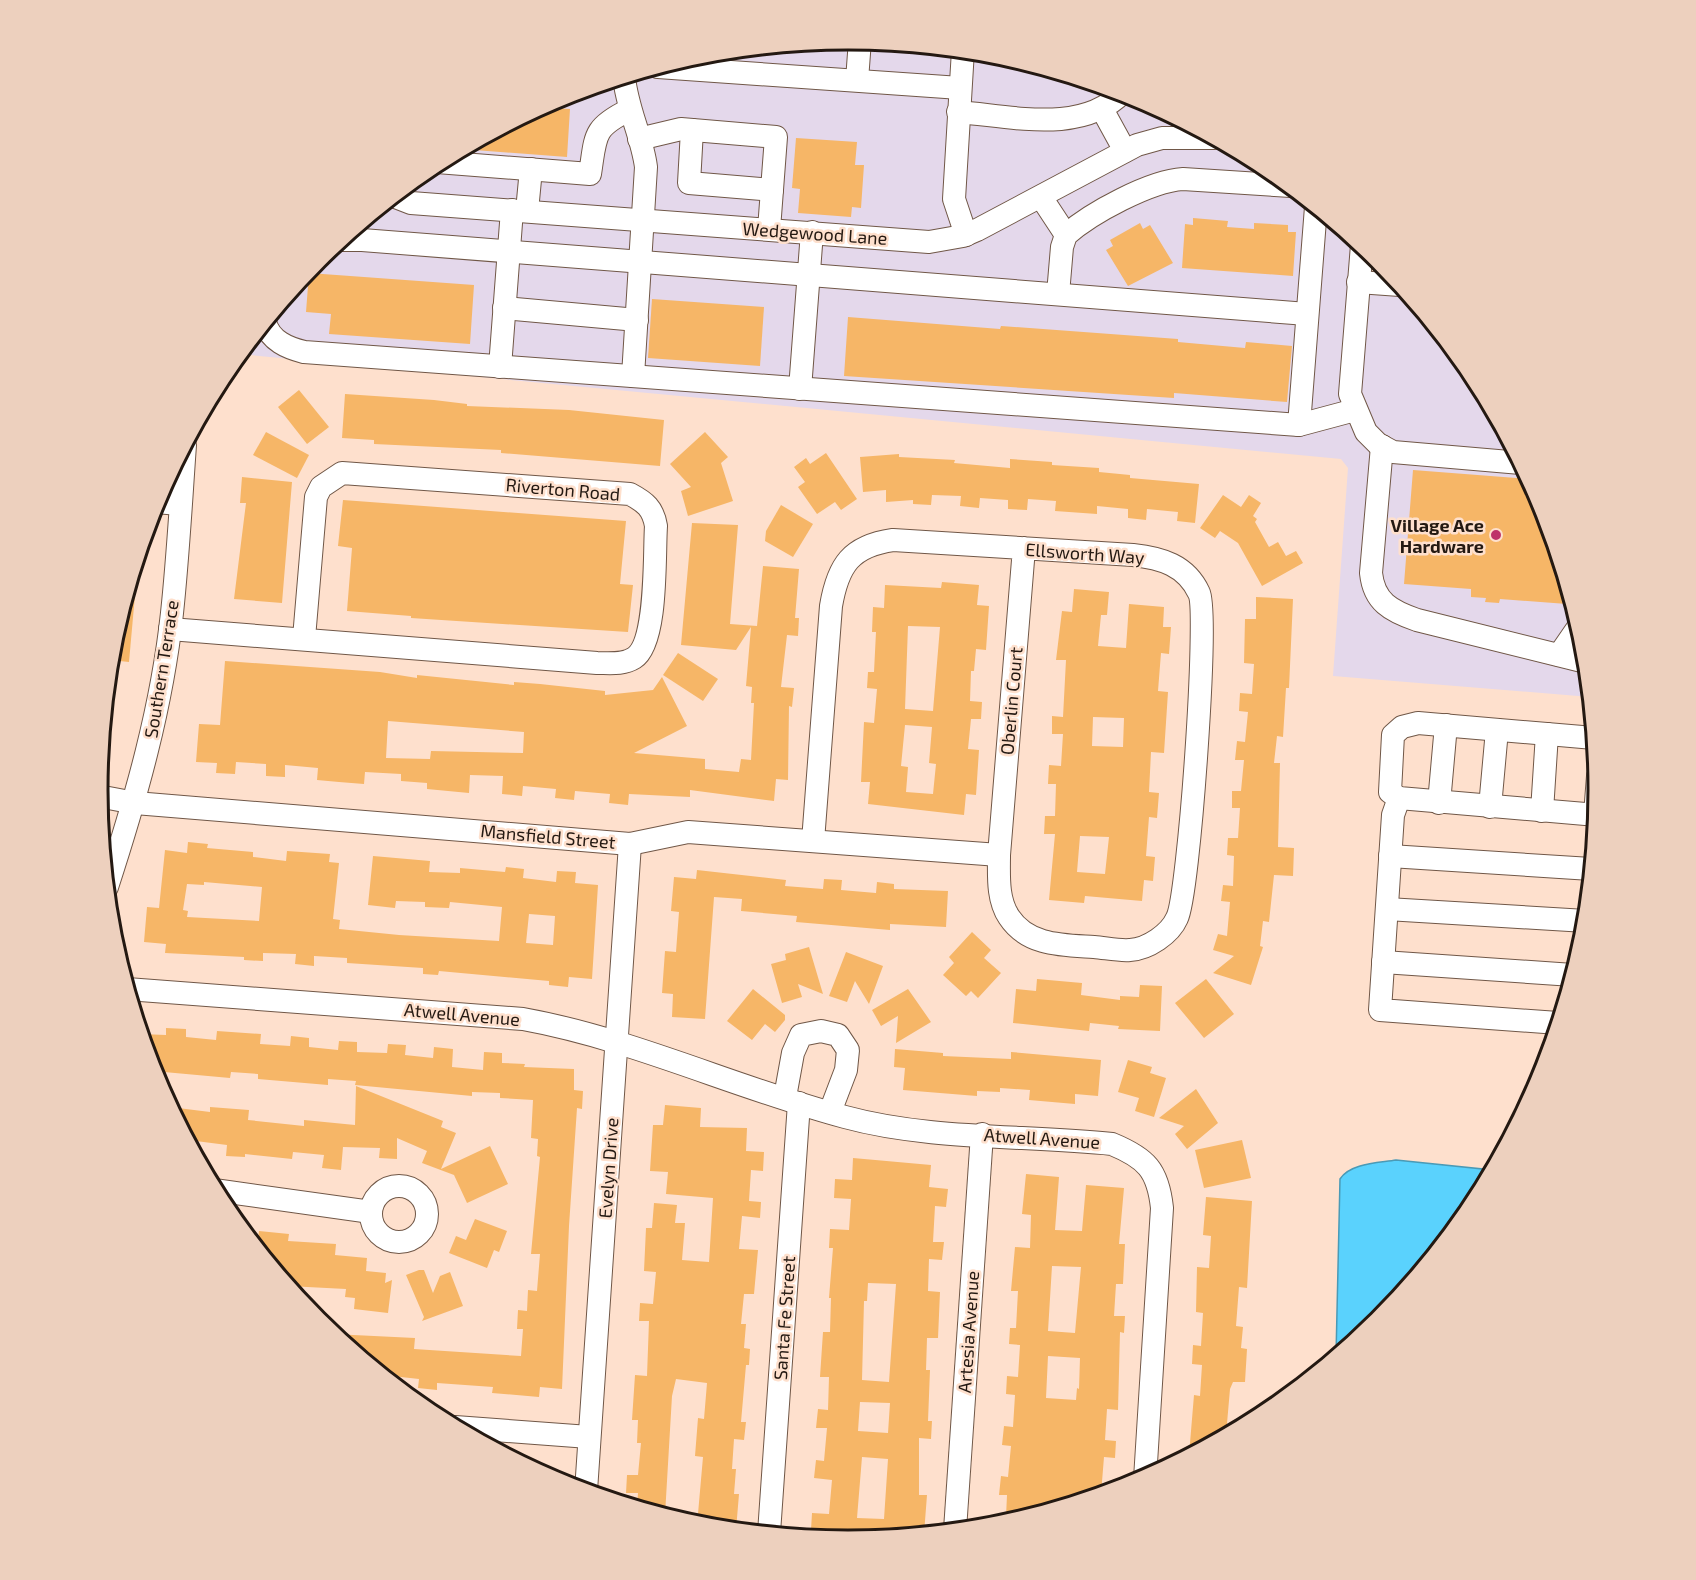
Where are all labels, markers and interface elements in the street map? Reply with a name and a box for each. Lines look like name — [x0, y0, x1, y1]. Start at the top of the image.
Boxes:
street label: Wedgewood Lane — [742, 217, 888, 249]
street label: Riverton Road — [505, 473, 621, 505]
place label: Village Ace Hardware — [1391, 514, 1484, 557]
marker: Village Ace Hardware — [1489, 528, 1503, 542]
street label: Ellsworth Way — [1025, 538, 1146, 568]
street label: Southern Terrace — [139, 598, 183, 740]
street label: Oberlin Court — [995, 646, 1027, 756]
street label: Mansfield Street — [480, 819, 617, 853]
street label: Atwell Avenue — [403, 998, 521, 1030]
street label: Evelyn Drive — [594, 1117, 622, 1219]
street label: Atwell Avenue — [983, 1123, 1101, 1153]
street label: Santa Fe Street — [769, 1255, 799, 1381]
street label: Artesia Avenue — [953, 1270, 983, 1394]

